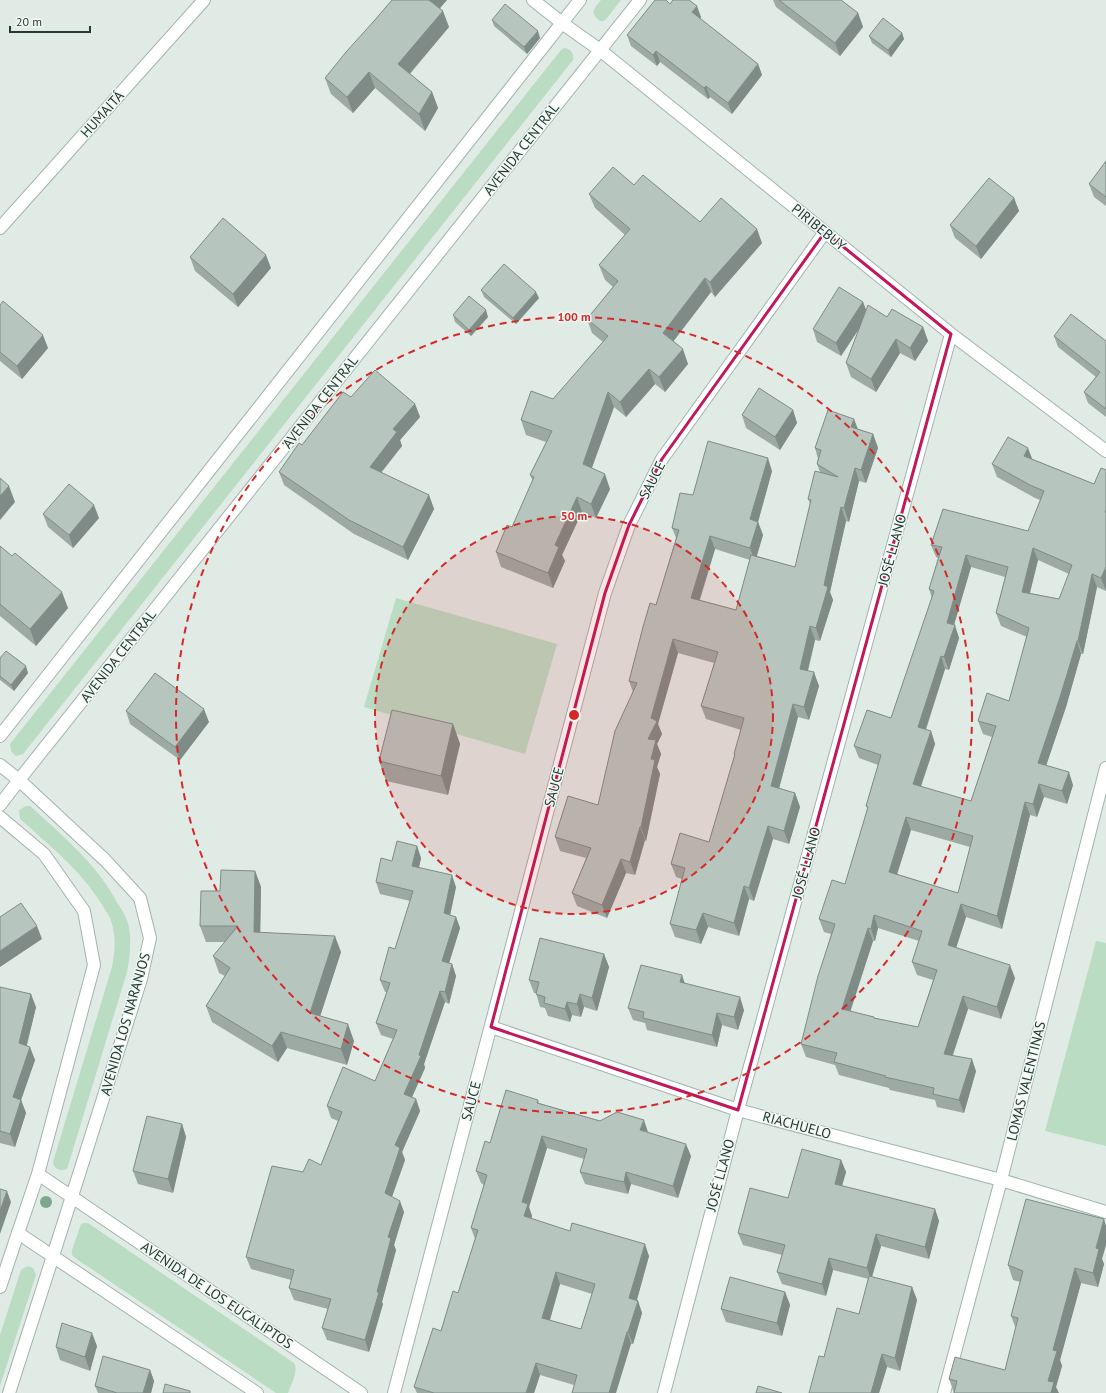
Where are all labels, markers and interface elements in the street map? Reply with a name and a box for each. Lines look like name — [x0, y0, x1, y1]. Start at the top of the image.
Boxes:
scale bar — [10, 8, 90, 34]
text: 20 m — [16, 14, 42, 29]
street label: HUMAITÁ — [76, 86, 128, 141]
street label: AVENIDA CENTRAL — [479, 99, 563, 199]
street label: PIRIBEBUY — [788, 200, 850, 255]
text: 100 m — [557, 309, 591, 324]
street label: AVENIDA CENTRAL — [278, 352, 362, 452]
street label: SAUCE — [635, 458, 669, 502]
text: 50 m — [561, 508, 587, 523]
street label: JOSÉ LLANO — [873, 512, 910, 589]
street label: AVENIDA CENTRAL — [76, 606, 160, 706]
centre of rings — [567, 708, 581, 722]
street label: SAUCE — [540, 765, 568, 809]
street label: JOSÉ LLANO — [787, 825, 824, 902]
street label: AVENIDA LOS NARANJOS — [96, 950, 154, 1098]
street label: LOMAS VALENTINAS — [1002, 1019, 1050, 1143]
street label: SAUCE — [457, 1079, 485, 1123]
street label: RIACHUELO — [761, 1107, 833, 1143]
street label: JOSÉ LLANO — [701, 1137, 738, 1214]
street label: AVENIDA DE LOS EUCALIPTOS — [138, 1237, 296, 1353]

